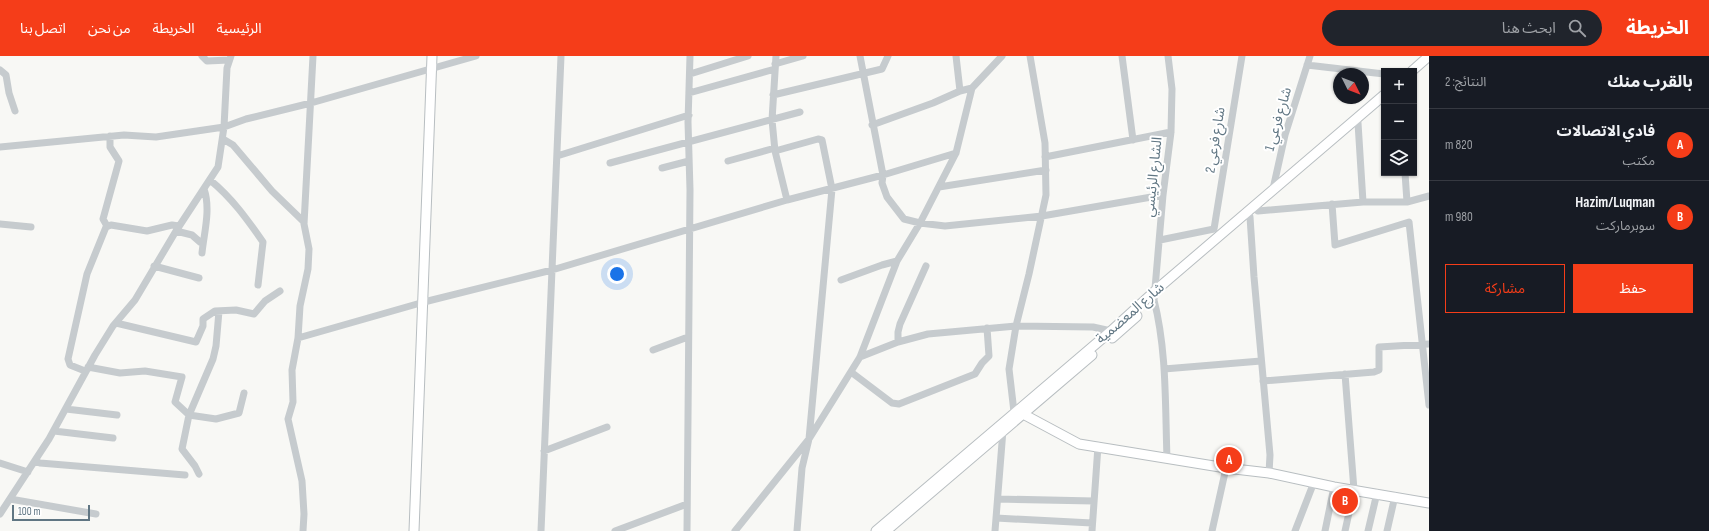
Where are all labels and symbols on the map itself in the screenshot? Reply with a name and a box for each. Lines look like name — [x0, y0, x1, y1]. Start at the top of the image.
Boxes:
north arrow — [1333, 68, 1369, 104]
street label: شارع فرعي 1 — [1261, 85, 1297, 153]
street label: شارع فرعي 2 — [1201, 106, 1231, 174]
street label: الشارع الرئيسي — [1140, 136, 1168, 218]
your location — [607, 264, 627, 284]
street label: شارع المعضمية — [1092, 279, 1169, 349]
pin: A — [1216, 445, 1242, 475]
pin: B — [1332, 486, 1358, 516]
scale bar — [12, 503, 90, 522]

